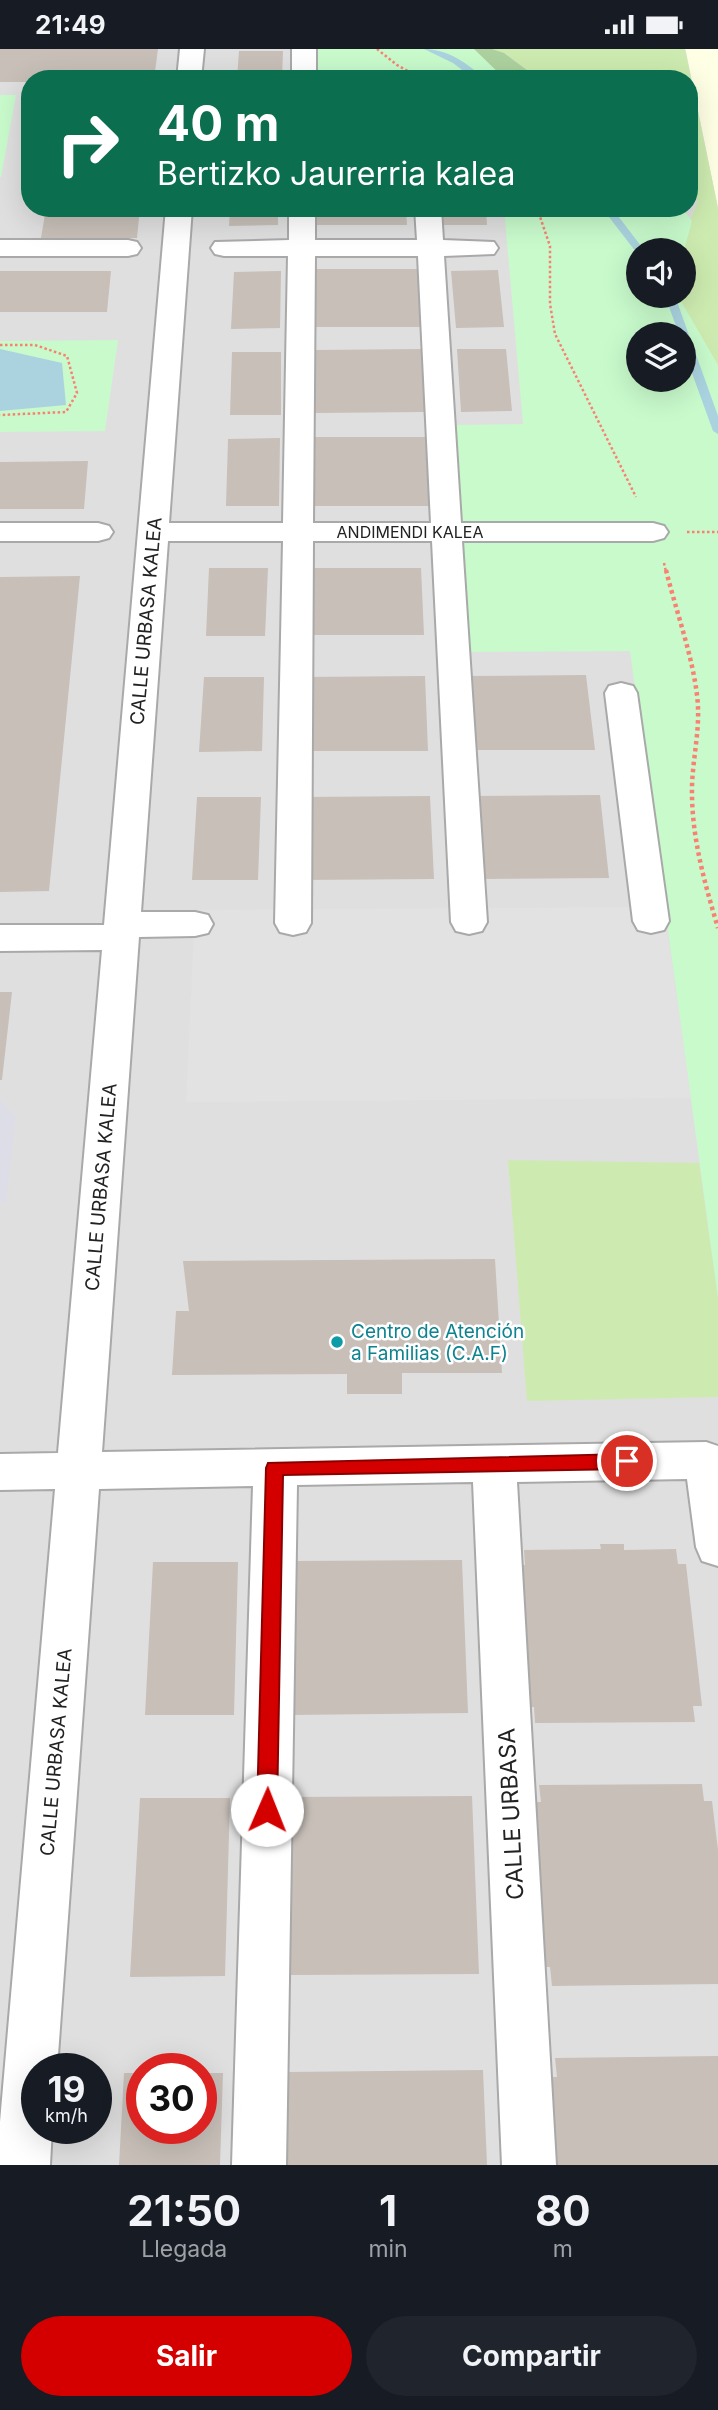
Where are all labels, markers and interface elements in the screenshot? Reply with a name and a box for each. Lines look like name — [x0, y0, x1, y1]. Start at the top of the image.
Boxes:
text: 21:49 — [35, 9, 106, 40]
text: 40 m — [157, 94, 280, 153]
icon: right — [42, 98, 133, 189]
text: Bertizko Jaurerria kalea — [157, 154, 515, 193]
map controls — [626, 238, 696, 392]
button: sound — [626, 238, 696, 308]
button: layers — [626, 322, 696, 392]
street label: CALLE URBASA KALEA — [125, 516, 167, 726]
street label: ANDIMENDI KALEA — [337, 522, 483, 542]
street label: CALLE URBASA KALEA — [80, 1082, 122, 1292]
place label: Centro de Atención a Familias (C.A.F) — [351, 1320, 524, 1365]
marker: Centro de Atención a Familias (C.A.F) — [329, 1334, 345, 1350]
pin — [597, 1431, 657, 1491]
icon: arrive — [608, 1442, 646, 1480]
street label: CALLE URBASA KALEA — [35, 1647, 77, 1857]
street label: CALLE URBASA — [493, 1727, 529, 1901]
position arrow — [230, 1773, 304, 1847]
speed limit sign: 30 — [126, 2053, 217, 2144]
text: 19 — [48, 2068, 85, 2110]
text: km/h — [45, 2105, 88, 2126]
text: 21:50 — [127, 2185, 241, 2236]
text: 1 — [379, 2185, 397, 2236]
text: 80 — [535, 2185, 591, 2236]
text: Llegada — [141, 2235, 227, 2263]
text: min — [368, 2235, 408, 2263]
text: m — [553, 2235, 573, 2263]
button: Salir — [21, 2316, 352, 2396]
button: Compartir — [366, 2316, 697, 2396]

